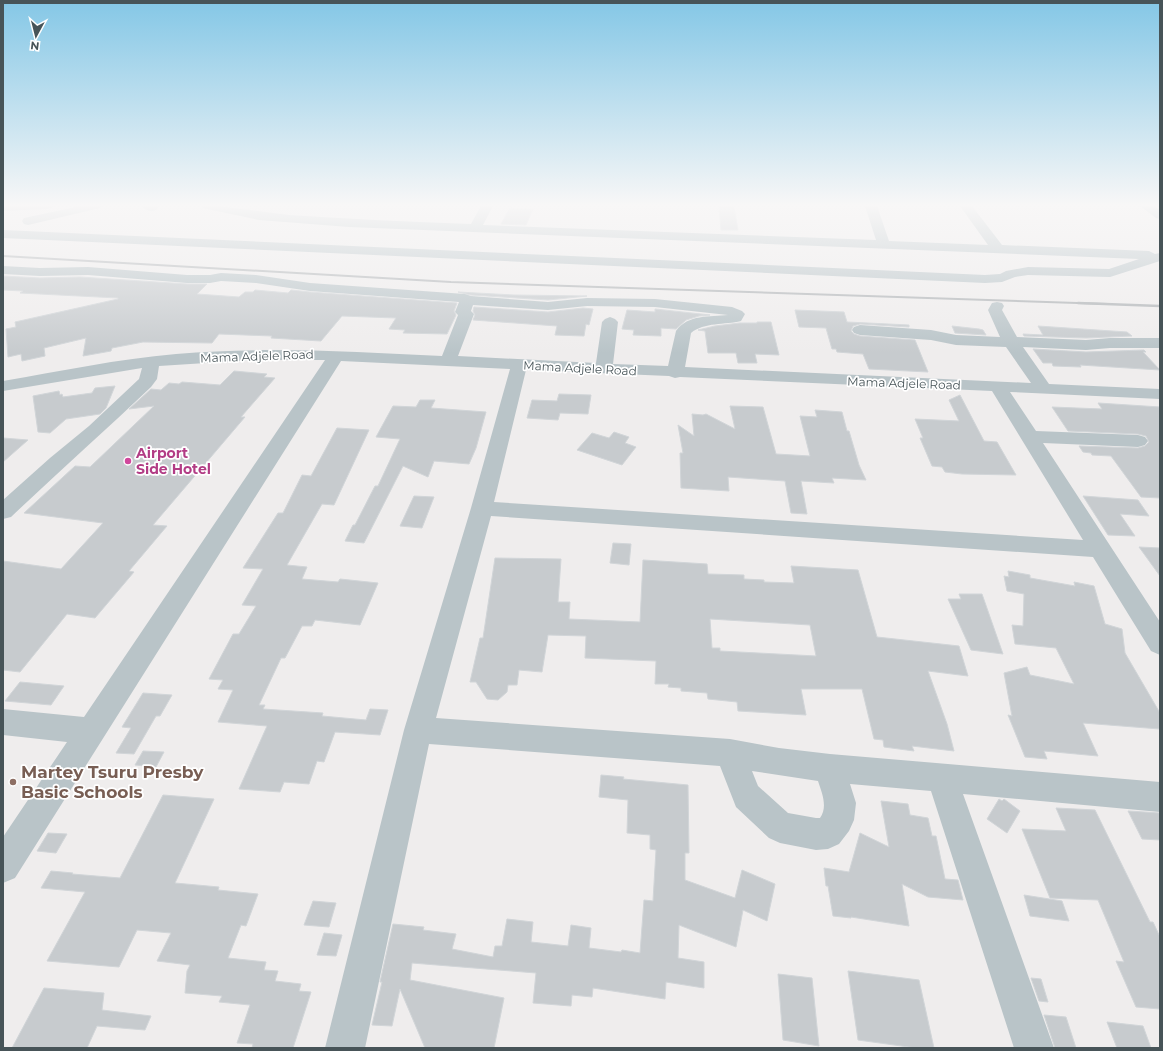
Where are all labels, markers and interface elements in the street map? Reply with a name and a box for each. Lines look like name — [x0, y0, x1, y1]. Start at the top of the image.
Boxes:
north arrow — [16, 16, 56, 56]
text: N — [30, 38, 40, 53]
street label: Mama Adjele Road — [200, 347, 314, 365]
street label: Mama Adjele Road — [523, 358, 637, 378]
street label: Mama Adjele Road — [847, 374, 961, 392]
place label: Airport Side Hotel — [135, 444, 211, 478]
marker: Airport Side Hotel — [123, 456, 133, 466]
place label: Martey Tsuru Presby Basic Schools — [21, 762, 204, 802]
marker: Martey Tsuru Presby Basic Schools — [8, 777, 18, 787]

